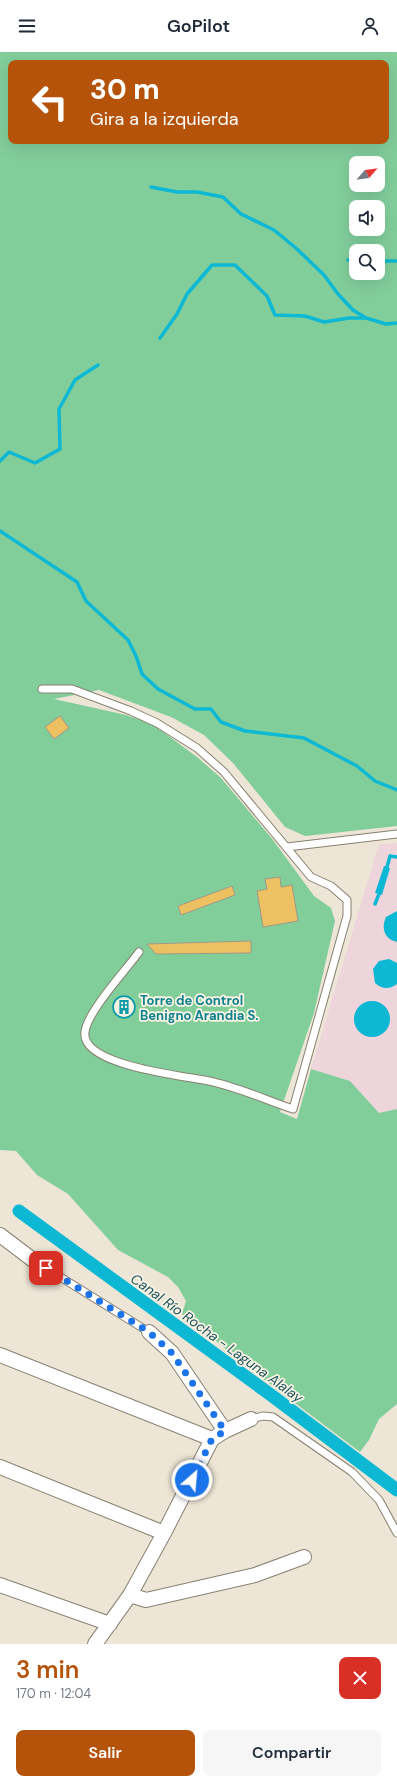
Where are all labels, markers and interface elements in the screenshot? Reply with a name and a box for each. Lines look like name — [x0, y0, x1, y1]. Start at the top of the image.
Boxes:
text: GoPilot — [167, 14, 230, 38]
icon: menu — [16, 15, 38, 37]
icon: person — [359, 15, 381, 37]
text: 30 m — [90, 71, 160, 108]
icon: left — [24, 76, 76, 128]
text: Gira a la izquierda — [90, 107, 238, 131]
north arrow — [349, 156, 385, 192]
map controls — [349, 156, 385, 280]
button: sound — [349, 200, 385, 236]
button: search — [349, 244, 385, 280]
place label: Torre de Control Benigno Arandia S. — [140, 992, 259, 1024]
building icon: Torre de Control Benigno Arandia S. — [111, 994, 137, 1020]
pin — [29, 1251, 63, 1285]
icon: arrive — [35, 1257, 57, 1279]
water label: Canal Río Rocha - Laguna Alalay — [127, 1269, 308, 1407]
position arrow — [171, 1459, 213, 1501]
text: 3 min — [16, 1654, 79, 1685]
button: close — [339, 1657, 381, 1699]
text: 170 m · 12:04 — [16, 1685, 91, 1702]
button: Salir — [16, 1730, 195, 1776]
button: Compartir — [203, 1730, 381, 1776]

